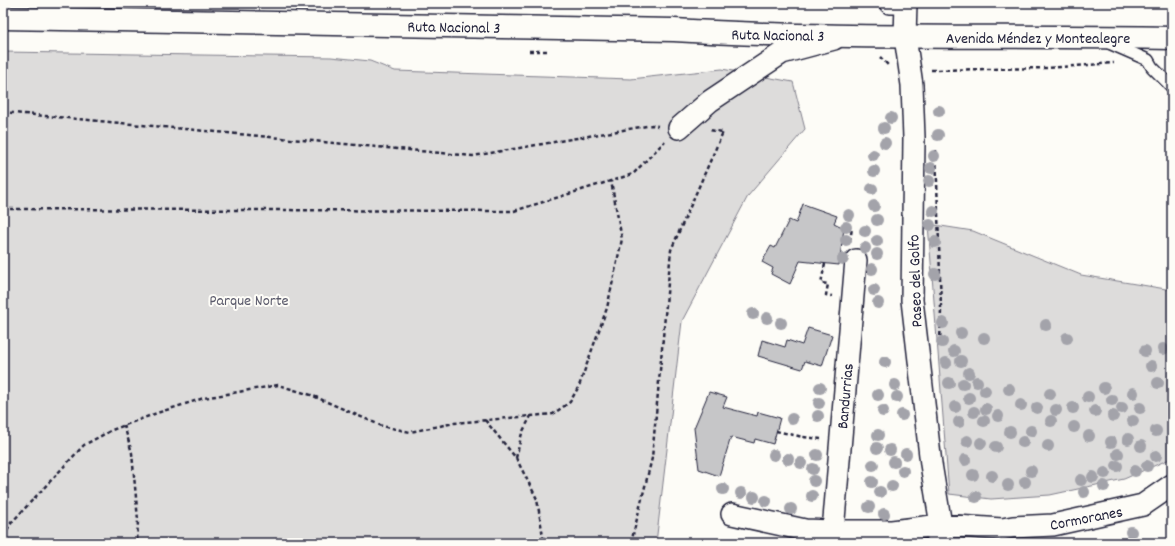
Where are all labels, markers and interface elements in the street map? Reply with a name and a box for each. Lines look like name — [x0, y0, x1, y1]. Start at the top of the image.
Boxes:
street label: Ruta Nacional 3 — [407, 16, 501, 41]
street label: Ruta Nacional 3 — [731, 24, 825, 49]
street label: Avenida Méndez y Montealegre — [946, 28, 1130, 51]
street label: Paseo del Golfo — [903, 234, 930, 328]
park label: Parque Norte — [209, 290, 289, 313]
street label: Bandurrias — [832, 362, 861, 430]
street label: Cormoranes — [1048, 501, 1125, 538]

